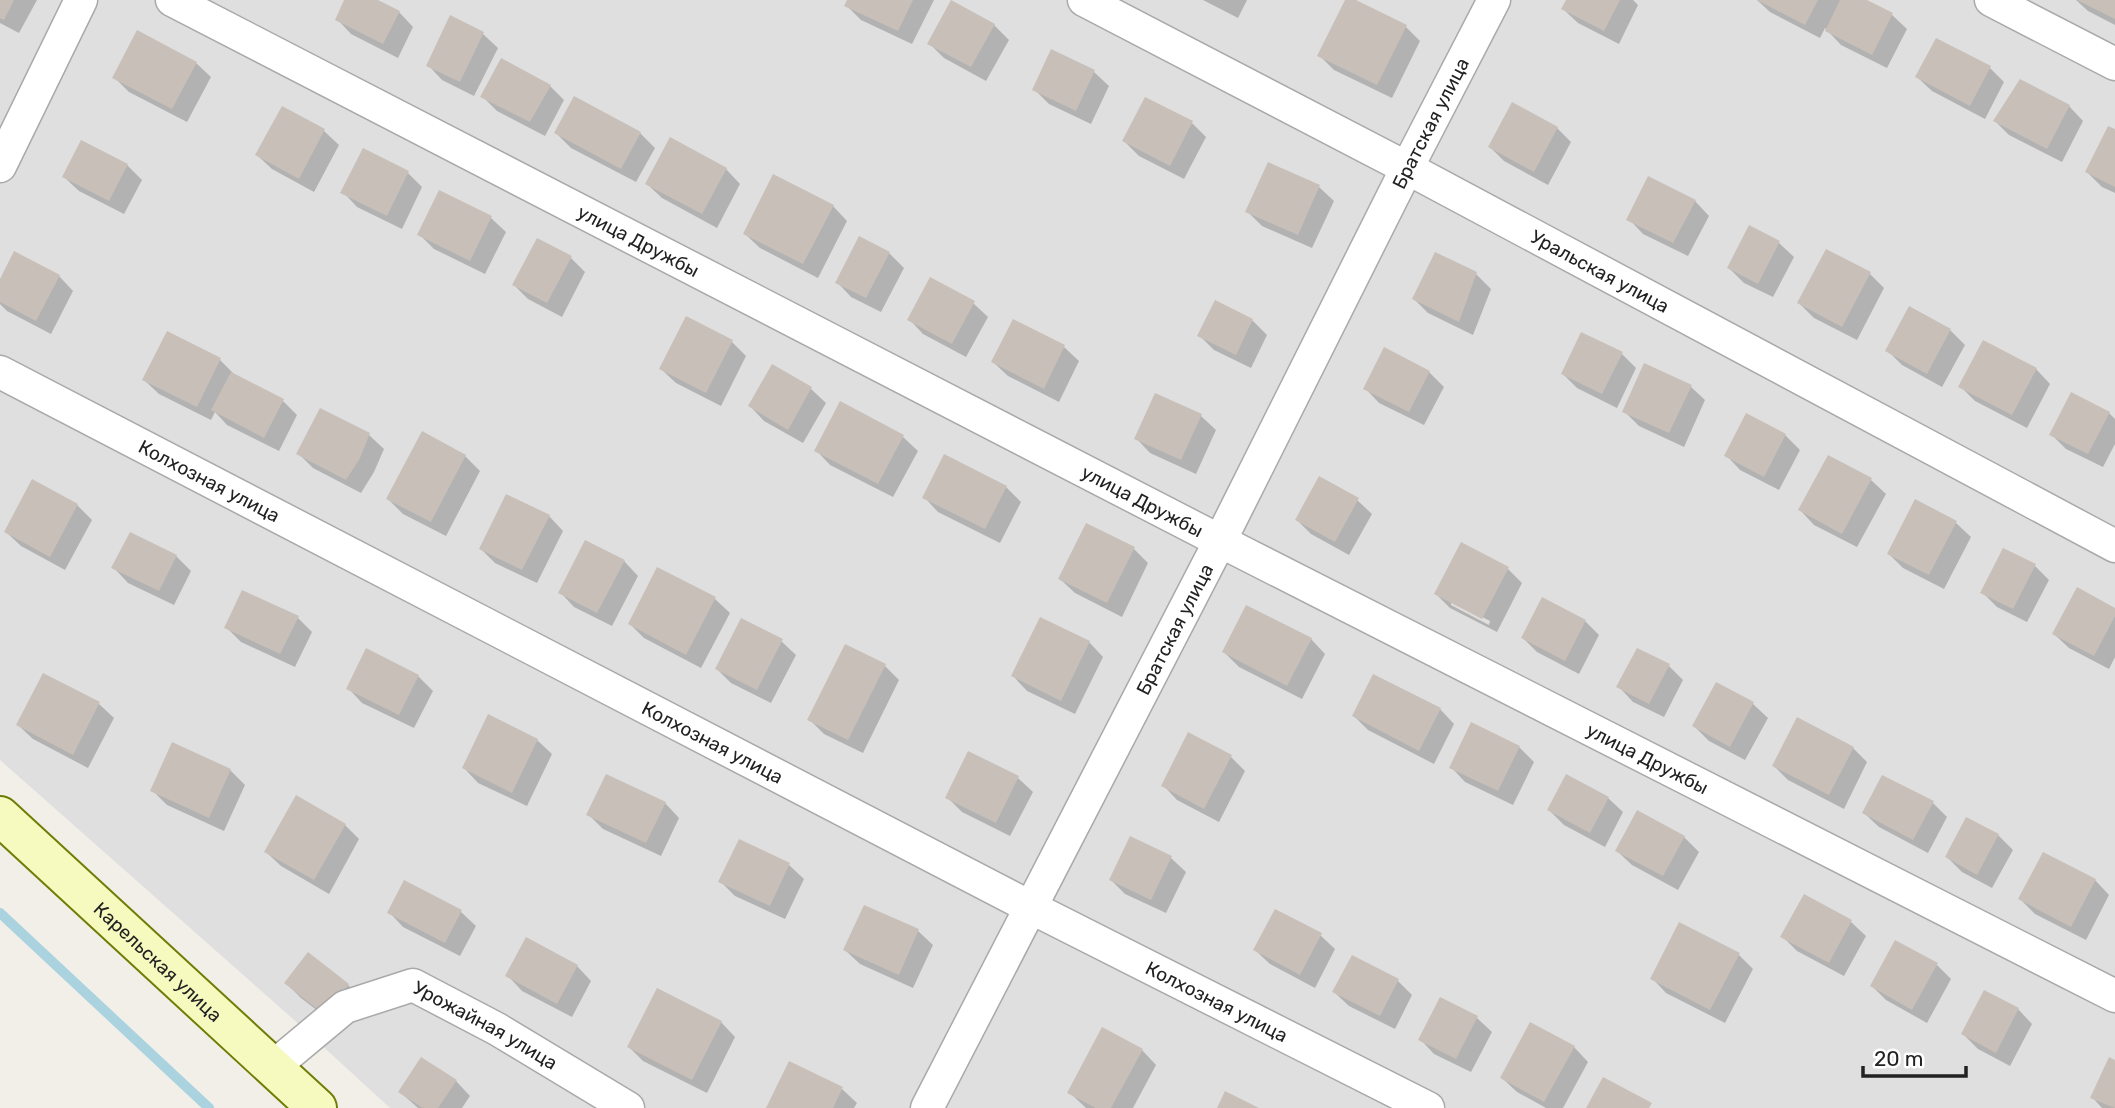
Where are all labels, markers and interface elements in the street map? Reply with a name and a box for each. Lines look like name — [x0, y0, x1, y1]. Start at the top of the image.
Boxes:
street label: Братская улица — [1387, 54, 1474, 193]
street label: улица Дружбы — [574, 200, 703, 282]
street label: Уральская улица — [1527, 225, 1673, 317]
street label: Колхозная улица — [135, 435, 284, 527]
street label: улица Дружбы — [1078, 460, 1207, 542]
street label: Братская улица — [1131, 560, 1218, 699]
street label: Колхозная улица — [638, 696, 787, 788]
street label: улица Дружбы — [1583, 718, 1712, 799]
street label: Карельская улица — [89, 897, 227, 1026]
street label: Колхозная улица — [1142, 956, 1292, 1047]
street label: Урожайная улица — [409, 976, 562, 1074]
scale bar — [1863, 1034, 1966, 1078]
text: 20 m — [1874, 1046, 1923, 1071]

